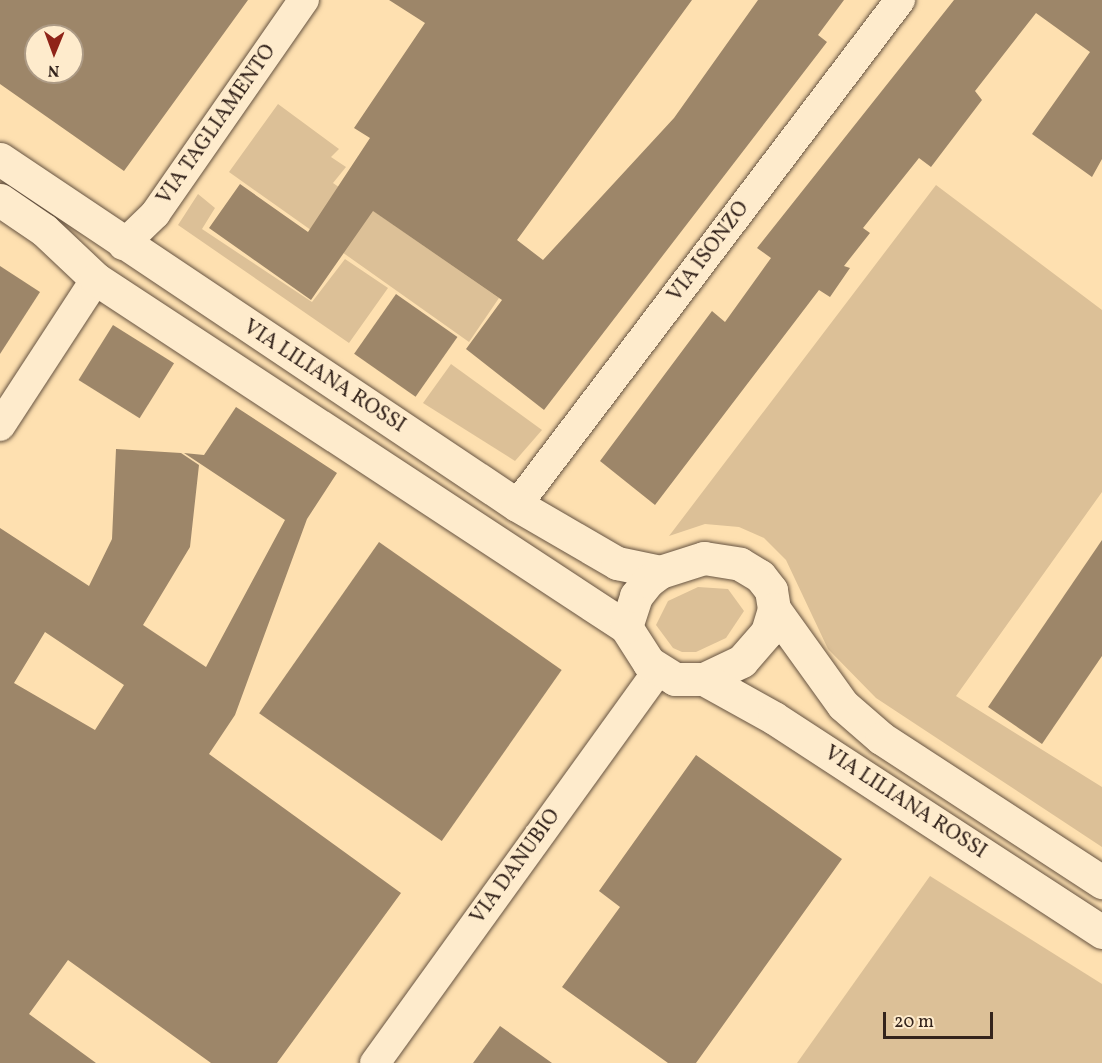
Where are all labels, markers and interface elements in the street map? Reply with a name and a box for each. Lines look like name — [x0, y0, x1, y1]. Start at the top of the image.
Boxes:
north arrow — [24, 24, 84, 84]
street label: VIA TAGLIAMENTO — [152, 40, 282, 210]
text: N — [48, 59, 60, 81]
street label: VIA ISONZO — [663, 197, 755, 307]
street label: VIA LILIANA ROSSI — [238, 315, 410, 439]
street label: VIA LILIANA ROSSI — [819, 741, 991, 865]
street label: VIA DANUBIO — [466, 805, 566, 929]
scale bar — [886, 1000, 996, 1038]
text: 20 m — [894, 1010, 934, 1035]

